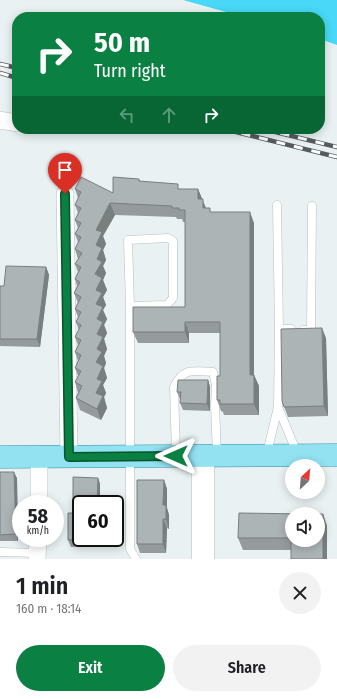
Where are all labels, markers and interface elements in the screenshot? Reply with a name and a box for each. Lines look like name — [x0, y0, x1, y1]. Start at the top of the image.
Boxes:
text: 50 m — [94, 26, 150, 59]
icon: right — [28, 28, 80, 80]
text: Turn right — [94, 60, 166, 82]
icon: left — [116, 104, 138, 126]
icon: ahead — [158, 104, 180, 126]
icon: right — [200, 104, 222, 126]
pin — [48, 153, 82, 194]
icon: arrive — [54, 159, 76, 181]
position arrow — [155, 435, 197, 477]
north arrow — [285, 459, 325, 499]
map controls — [285, 459, 325, 547]
speed limit sign: 60 — [72, 495, 124, 547]
text: 58 — [28, 504, 48, 528]
button: sound — [285, 507, 325, 547]
text: km/h — [27, 525, 49, 537]
text: 1 min — [16, 572, 68, 600]
button: close — [279, 572, 321, 614]
text: 160 m · 18:14 — [16, 601, 81, 616]
button: Exit — [16, 645, 165, 691]
button: Share — [173, 645, 321, 691]

